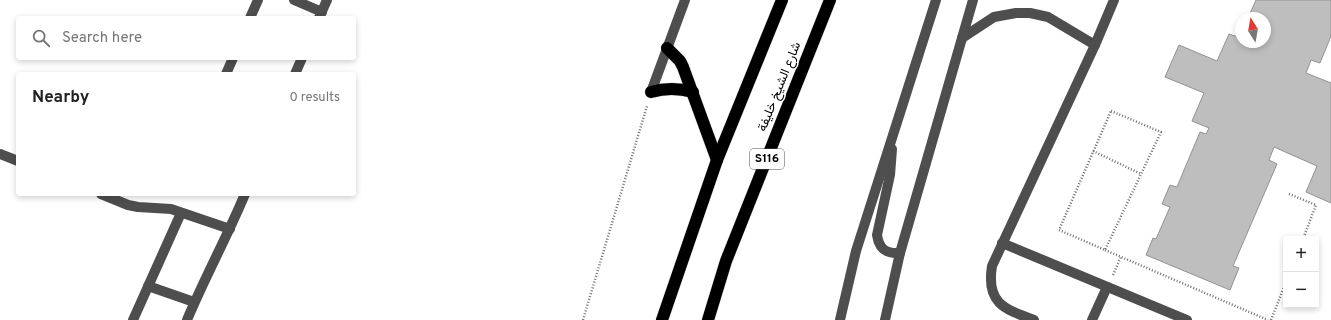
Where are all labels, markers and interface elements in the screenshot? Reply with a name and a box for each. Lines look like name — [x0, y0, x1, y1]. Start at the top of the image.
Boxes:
north arrow — [1235, 12, 1271, 48]
search box — [16, 16, 356, 60]
icon: search — [30, 27, 52, 49]
text: Search here — [62, 29, 142, 48]
street label: شارع الشيخ خليفة — [755, 40, 805, 134]
text: Nearby — [32, 87, 89, 109]
text: 0 results — [289, 90, 340, 106]
road number: S116 — [750, 149, 784, 169]
map controls — [1283, 236, 1319, 308]
button: + — [1283, 236, 1319, 272]
button: − — [1283, 272, 1319, 308]

